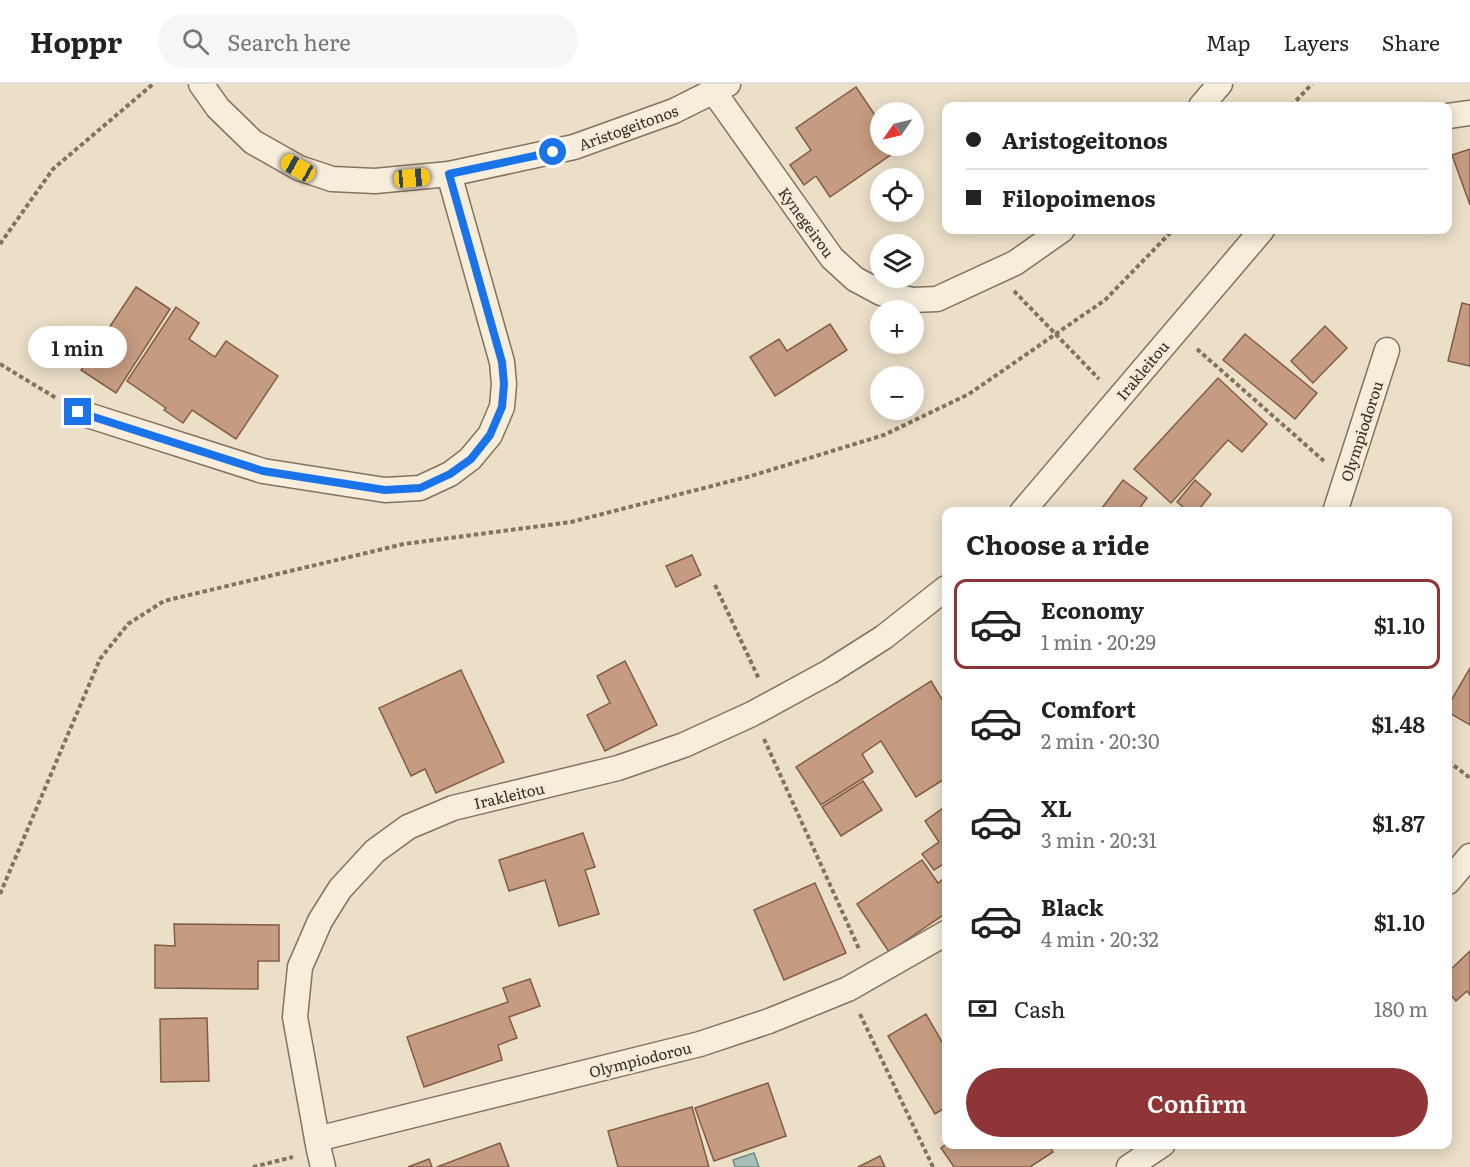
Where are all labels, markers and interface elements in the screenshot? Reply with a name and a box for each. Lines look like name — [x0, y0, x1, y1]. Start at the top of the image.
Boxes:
search box — [158, 14, 578, 68]
text: Hoppr — [30, 20, 122, 62]
icon: search — [179, 25, 212, 58]
text: Search here — [227, 25, 351, 58]
text: Map — [1206, 26, 1251, 57]
text: Layers — [1284, 26, 1349, 57]
text: Share — [1382, 26, 1440, 57]
street label: Aristogeitonos — [575, 98, 681, 156]
north arrow — [870, 102, 924, 156]
map controls — [870, 102, 924, 420]
text: Aristogeitonos — [1002, 123, 1168, 156]
route start — [539, 138, 566, 165]
car — [278, 151, 318, 185]
car — [393, 167, 431, 189]
button: locate — [870, 168, 924, 222]
text: Filopoimenos — [1002, 181, 1155, 214]
street label: Kynegeirou — [774, 182, 841, 262]
button: layers — [870, 234, 924, 288]
button: + — [870, 300, 924, 354]
callout: 1 min — [28, 325, 128, 367]
text: 1 min — [51, 332, 104, 362]
street label: Irakleitou — [1110, 335, 1174, 405]
button: − — [870, 366, 924, 420]
street label: Olympiodorou — [1334, 377, 1388, 484]
route end — [64, 398, 91, 425]
text: Choose a ride — [966, 523, 1149, 563]
text: Economy — [1041, 593, 1144, 626]
icon: car — [969, 597, 1023, 651]
text: $1.10 — [1374, 608, 1425, 641]
text: 1 min · 20:29 — [1041, 626, 1156, 656]
text: Comfort — [1041, 692, 1136, 725]
icon: car — [969, 696, 1023, 750]
text: $1.48 — [1371, 707, 1425, 740]
text: 2 min · 20:30 — [1041, 725, 1160, 755]
street label: Irakleitou — [471, 776, 547, 814]
text: XL — [1041, 791, 1072, 824]
icon: car — [969, 795, 1023, 849]
text: $1.87 — [1372, 806, 1425, 839]
text: 3 min · 20:31 — [1041, 824, 1157, 854]
text: Black — [1041, 890, 1103, 923]
icon: car — [969, 894, 1023, 948]
text: $1.10 — [1374, 905, 1425, 938]
text: 4 min · 20:32 — [1041, 923, 1159, 953]
icon: cash — [966, 992, 999, 1025]
text: Cash — [1014, 992, 1065, 1025]
text: 180 m — [1374, 993, 1428, 1023]
street label: Olympiodorou — [586, 1035, 694, 1083]
button: Confirm — [966, 1068, 1428, 1137]

